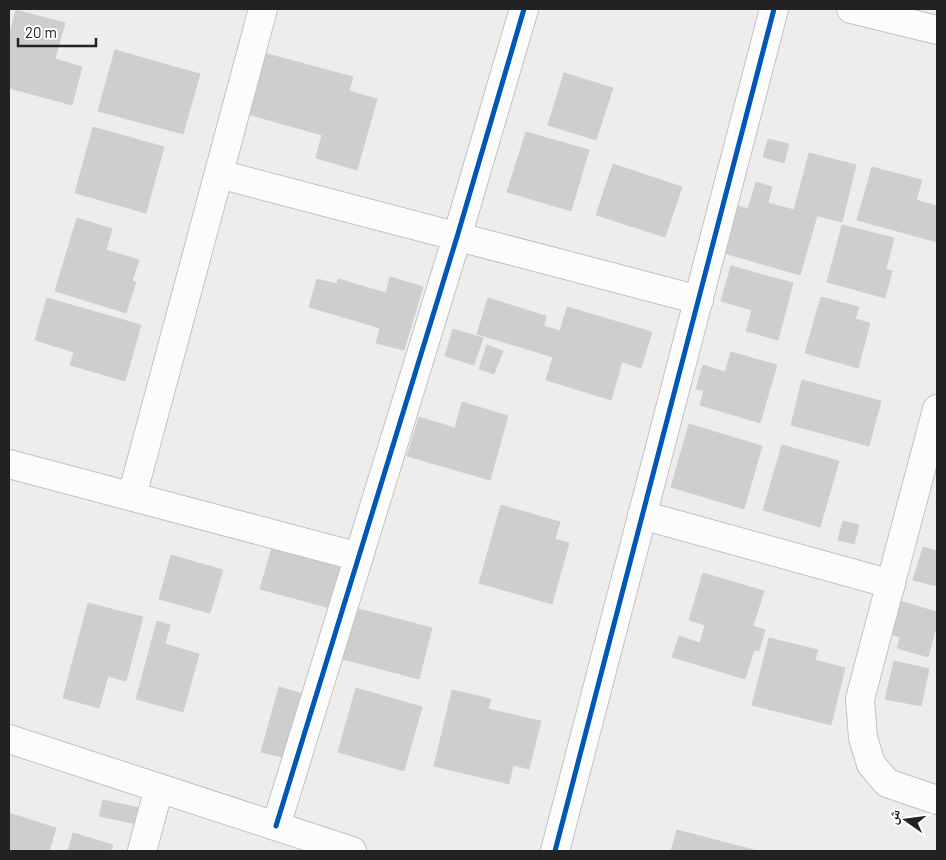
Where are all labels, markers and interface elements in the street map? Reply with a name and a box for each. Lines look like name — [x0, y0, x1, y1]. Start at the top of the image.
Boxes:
scale bar — [18, 15, 95, 47]
text: 20 m — [25, 23, 57, 41]
north arrow — [881, 795, 931, 845]
text: ش — [883, 807, 904, 826]

